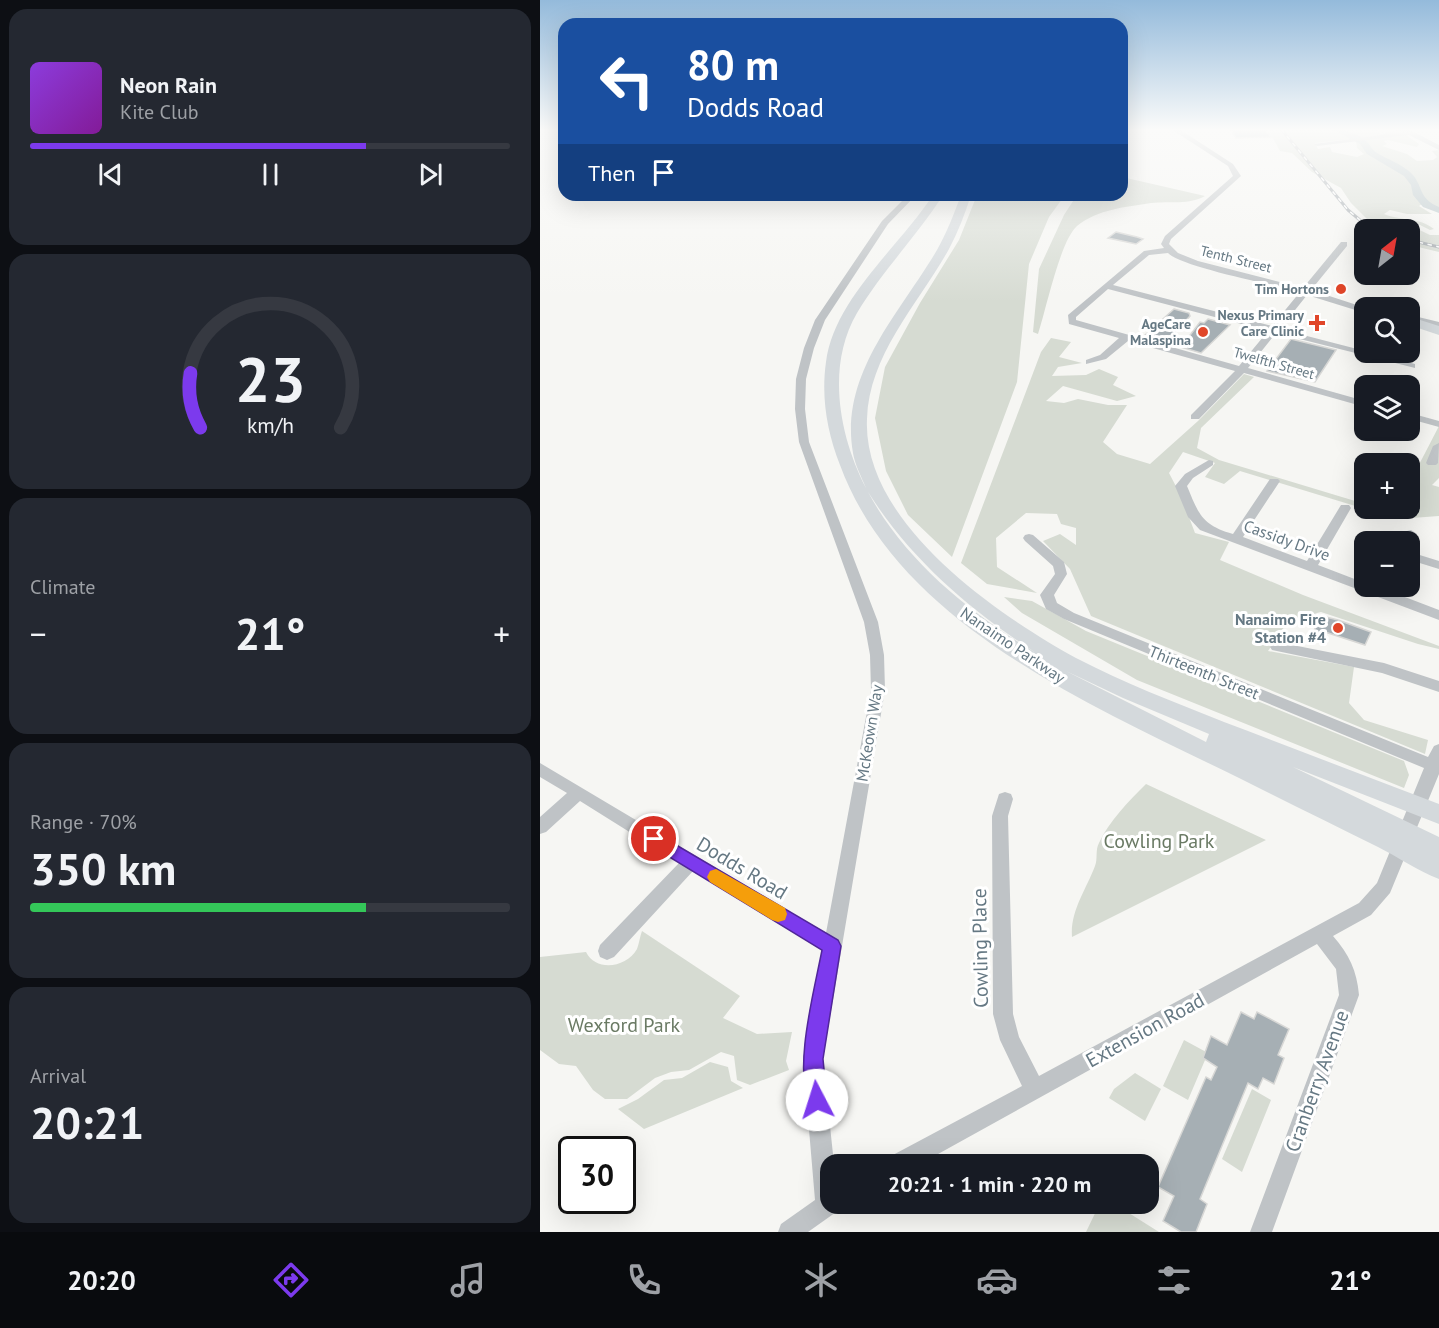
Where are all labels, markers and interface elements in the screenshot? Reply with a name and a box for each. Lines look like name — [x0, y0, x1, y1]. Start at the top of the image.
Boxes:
text: 80 m — [687, 37, 779, 92]
icon: left — [588, 42, 666, 120]
text: Neon Rain — [120, 71, 217, 99]
text: Dodds Road — [687, 90, 824, 124]
text: Kite Club — [120, 99, 198, 125]
icon: arrive — [647, 156, 680, 189]
icon: previous — [94, 158, 127, 191]
icon: pause — [254, 158, 287, 191]
icon: next — [414, 158, 447, 191]
text: Then — [588, 159, 635, 187]
north arrow — [1354, 219, 1420, 285]
map controls — [1354, 219, 1420, 597]
street label: Tenth Street — [1199, 241, 1274, 277]
place label: Tim Hortons — [1255, 280, 1329, 298]
marker: Tim Hortons — [1334, 282, 1348, 296]
button: search — [1354, 297, 1420, 363]
place label: Nexus Primary Care Clinic — [1218, 306, 1304, 340]
marker: Nexus Primary Care Clinic — [1308, 314, 1326, 332]
place label: AgeCare Malaspina — [1130, 315, 1191, 349]
marker: AgeCare Malaspina — [1196, 325, 1210, 339]
text: 23 — [235, 339, 305, 420]
street label: Twelfth Street — [1231, 343, 1317, 383]
button: layers — [1354, 375, 1420, 441]
text: km/h — [246, 412, 293, 440]
button: + — [1354, 453, 1420, 519]
street label: Cassidy Drive — [1241, 515, 1333, 565]
button: − — [1354, 531, 1420, 597]
text: Climate — [30, 574, 96, 600]
street label: Nanaimo Parkway — [957, 603, 1070, 688]
text: 21° — [235, 604, 305, 662]
place label: Nanaimo Fire Station #4 — [1235, 609, 1326, 647]
text: − — [30, 612, 47, 655]
text: + — [493, 612, 510, 655]
marker: Nanaimo Fire Station #4 — [1331, 621, 1345, 635]
street label: Thirteenth Street — [1146, 641, 1263, 703]
street label: McKeown Way — [851, 683, 887, 783]
text: Range · 70% — [30, 809, 137, 835]
pin — [628, 813, 679, 864]
icon: arrive — [637, 822, 670, 855]
park label: Cowling Park — [1104, 828, 1215, 854]
street label: Dodds Road — [692, 831, 792, 905]
text: 350 km — [30, 839, 176, 897]
street label: Cowling Place — [966, 888, 994, 1008]
street label: Extension Road — [1081, 987, 1209, 1073]
street label: Cranberry Avenue — [1279, 1007, 1355, 1155]
park label: Wexford Park — [568, 1012, 681, 1038]
text: Arrival — [30, 1063, 86, 1089]
position arrow — [785, 1068, 849, 1132]
text: 20:21 — [30, 1093, 144, 1151]
speed limit sign: 30 — [558, 1136, 636, 1214]
text: 20:21 · 1 min · 220 m — [888, 1170, 1091, 1198]
icon: directions — [270, 1259, 312, 1301]
icon: music — [447, 1259, 489, 1301]
icon: phone — [623, 1259, 665, 1301]
icon: climate — [800, 1259, 842, 1301]
icon: car — [976, 1259, 1018, 1301]
icon: filters — [1153, 1259, 1195, 1301]
text: 20:20 — [67, 1263, 136, 1297]
text: 21° — [1329, 1263, 1372, 1297]

